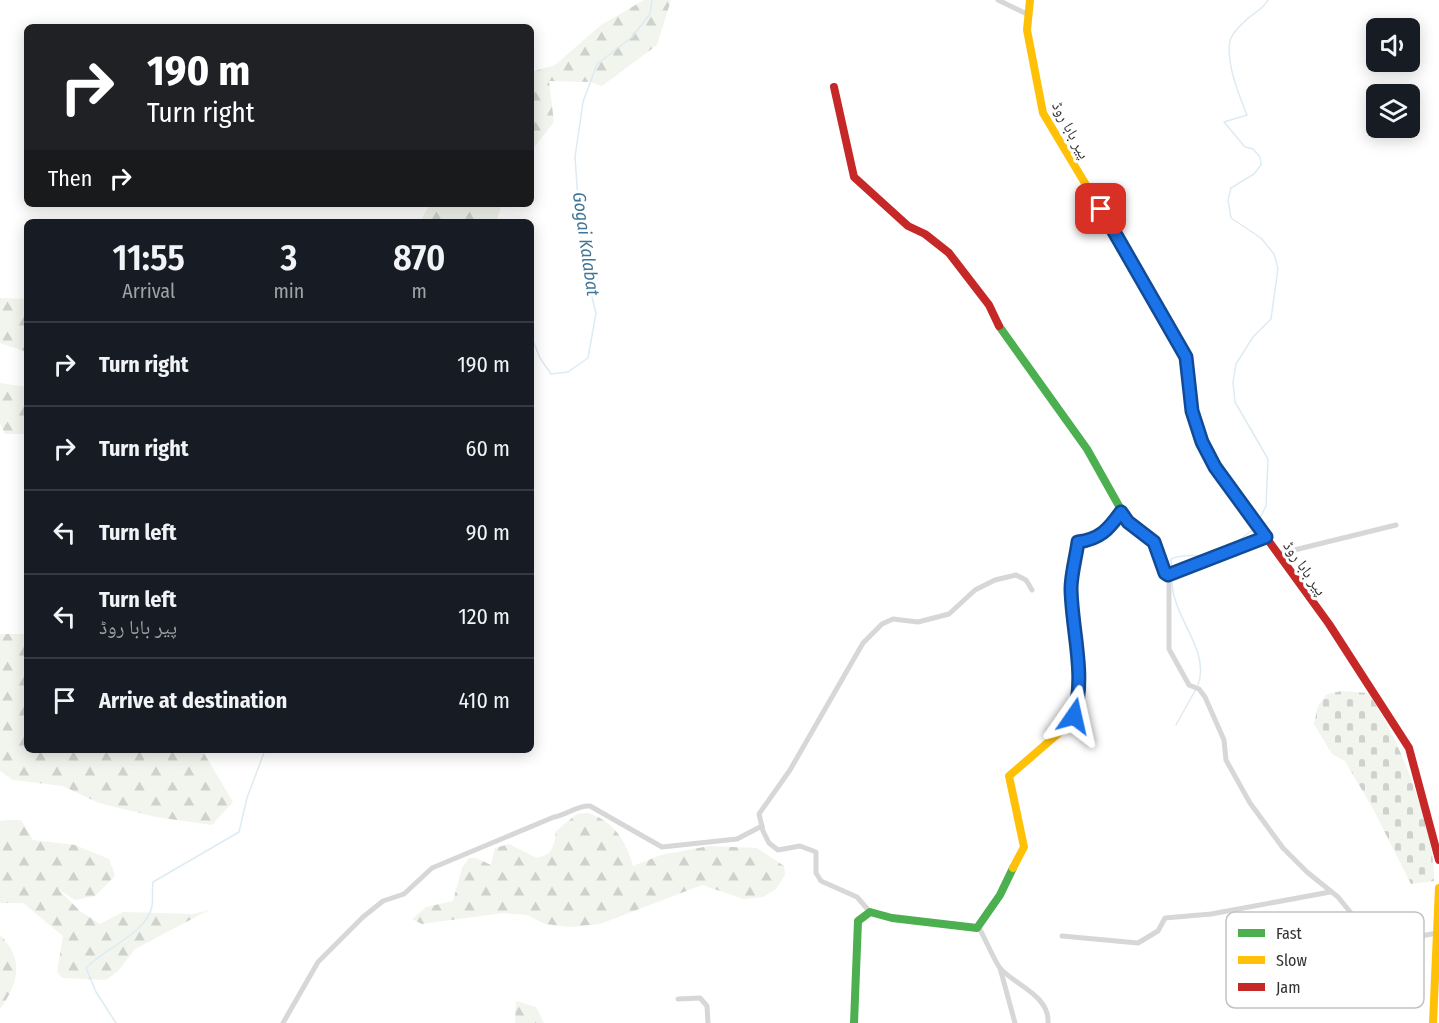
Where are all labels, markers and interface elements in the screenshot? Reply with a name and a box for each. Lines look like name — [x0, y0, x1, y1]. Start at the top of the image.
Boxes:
map controls — [1366, 18, 1420, 138]
button: sound — [1366, 18, 1420, 72]
text: 190 m — [147, 46, 250, 96]
icon: right — [48, 48, 126, 126]
button: layers — [1366, 84, 1420, 138]
text: Turn right — [147, 97, 255, 129]
street label: پیر بابا روڈ — [1048, 98, 1094, 162]
icon: right — [104, 162, 137, 195]
text: Then — [48, 165, 92, 192]
pin — [1075, 183, 1126, 234]
water label: Gogai Kalabat — [568, 191, 604, 297]
icon: arrive — [1084, 192, 1117, 225]
text: 11:55 — [113, 236, 185, 280]
text: 3 — [280, 236, 297, 280]
text: 870 — [393, 236, 445, 280]
text: Arrival — [122, 279, 175, 303]
text: min — [273, 279, 304, 303]
text: m — [412, 279, 427, 303]
icon: right — [48, 348, 81, 381]
text: Turn right — [99, 351, 188, 378]
text: 190 m — [457, 351, 510, 378]
icon: right — [48, 432, 81, 465]
text: Turn right — [99, 435, 188, 462]
text: 60 m — [466, 435, 510, 462]
icon: left — [48, 516, 81, 549]
text: Turn left — [99, 519, 177, 546]
text: 90 m — [466, 519, 510, 546]
street label: پیر بابا روڈ — [1279, 537, 1331, 599]
text: Turn left — [99, 586, 177, 613]
icon: left — [48, 600, 81, 633]
text: 120 m — [458, 603, 510, 630]
text: پیر بابا روڈ — [99, 615, 177, 639]
icon: arrive — [48, 684, 81, 717]
position arrow — [1042, 684, 1106, 748]
text: Arrive at destination — [99, 687, 287, 714]
text: 410 m — [458, 687, 510, 714]
legend — [1226, 912, 1424, 1008]
text: Fast — [1276, 924, 1303, 943]
text: Slow — [1276, 951, 1307, 970]
text: Jam — [1276, 978, 1301, 997]

